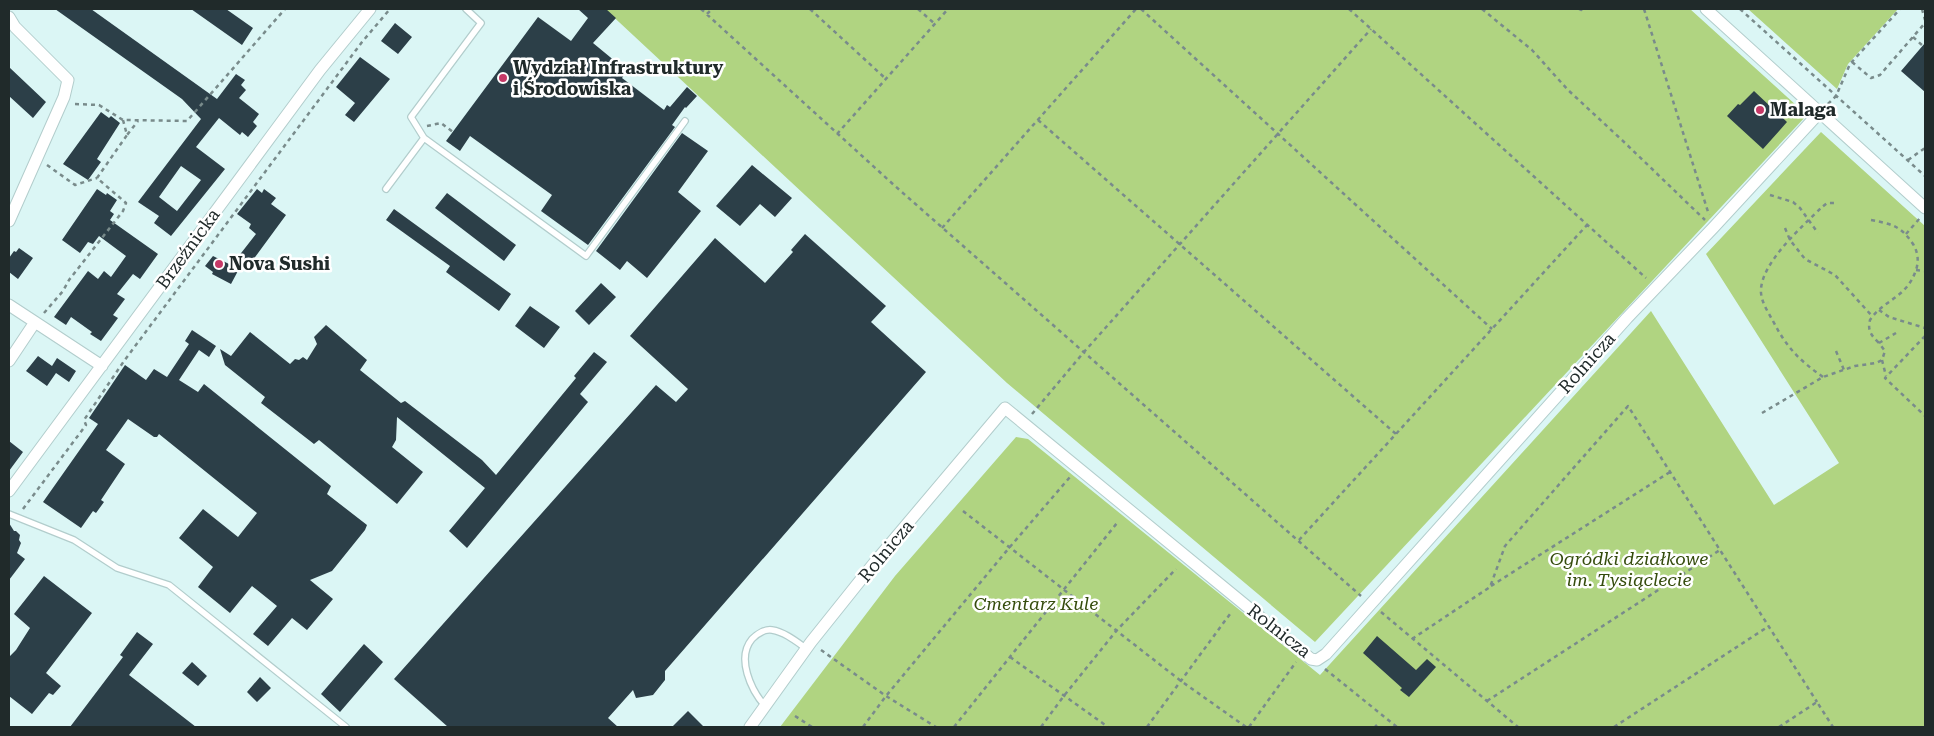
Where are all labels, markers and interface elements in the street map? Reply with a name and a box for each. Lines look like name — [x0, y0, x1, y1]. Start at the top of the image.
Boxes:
place label: Wydział Infrastruktury i Środowiska — [513, 57, 724, 99]
marker: Wydział Infrastruktury i Środowiska — [497, 72, 509, 84]
place label: Malaga — [1770, 99, 1836, 120]
marker: Malaga — [1754, 104, 1766, 116]
street label: Brzeźnicka — [151, 204, 224, 293]
place label: Nova Sushi — [229, 253, 330, 274]
marker: Nova Sushi — [213, 258, 225, 270]
street label: Rolnicza — [1554, 328, 1620, 397]
street label: Rolnicza — [854, 515, 918, 586]
park label: Ogródki działkowe im. Tysiąclecie — [1550, 548, 1708, 590]
park label: Cmentarz Kule — [974, 593, 1098, 614]
street label: Rolnicza — [1243, 599, 1315, 662]

